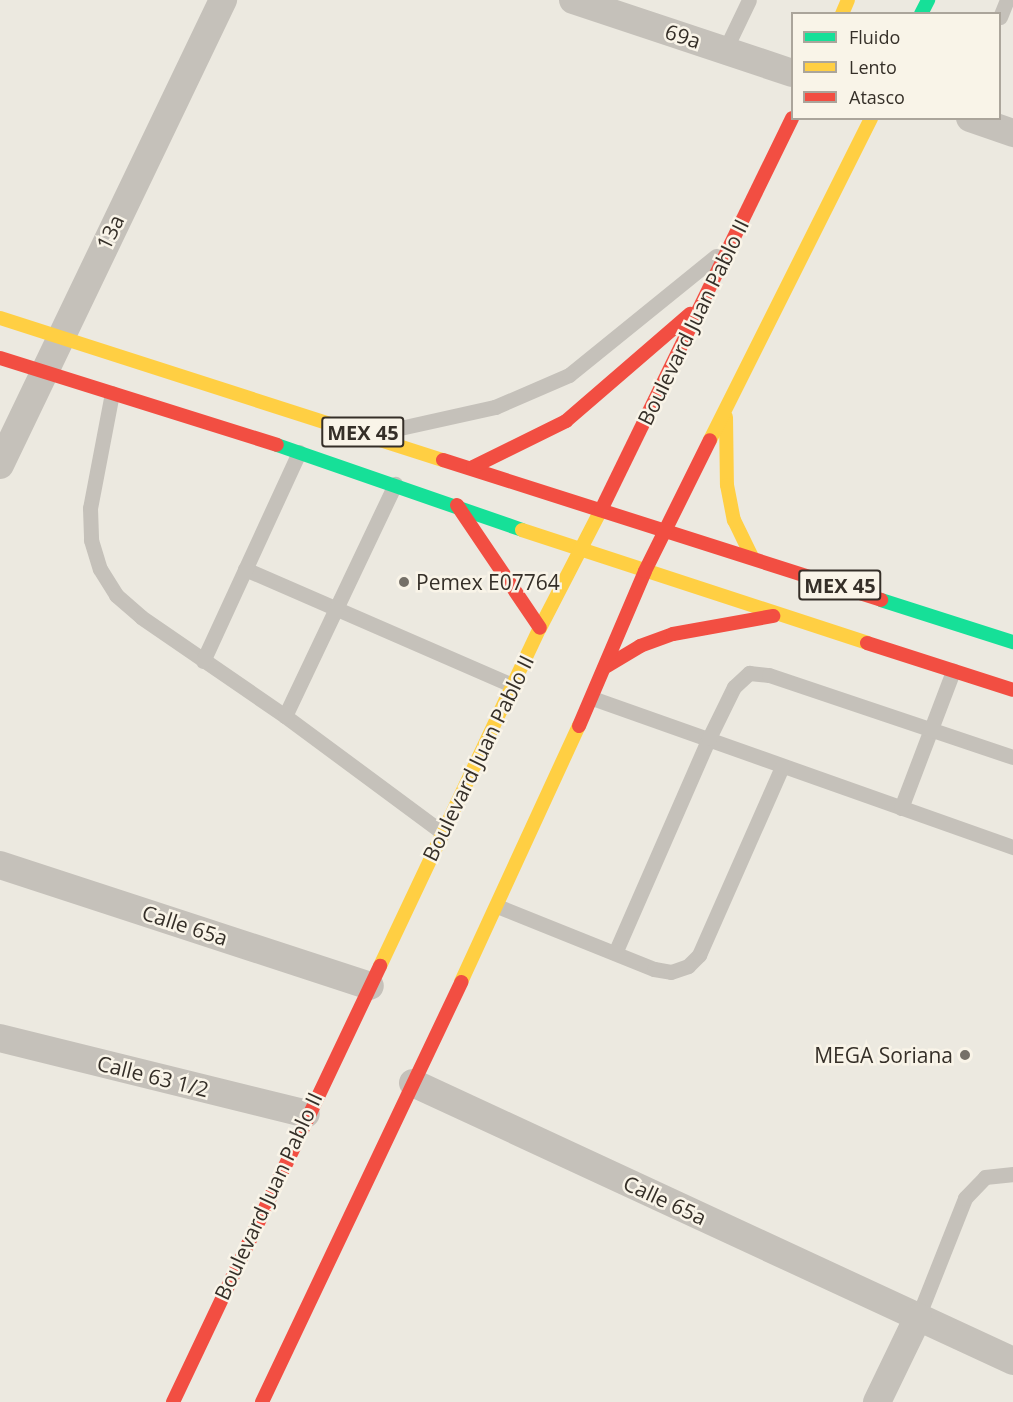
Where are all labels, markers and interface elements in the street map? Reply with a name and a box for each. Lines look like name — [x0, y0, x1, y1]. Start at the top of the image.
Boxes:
legend — [791, 12, 1001, 120]
street label: 69a — [662, 19, 704, 53]
text: Fluido — [849, 25, 900, 49]
text: Lento — [849, 55, 897, 79]
text: Atasco — [849, 85, 905, 109]
street label: 13a — [91, 210, 129, 254]
street label: Boulevard Juan Pablo II — [632, 215, 754, 429]
road number: MEX 45 — [321, 415, 405, 449]
road number: MEX 45 — [798, 568, 882, 602]
place label: Pemex E07764 — [416, 569, 560, 595]
marker: Pemex E07764 — [397, 575, 411, 589]
street label: Boulevard Juan Pablo II — [417, 651, 539, 865]
street label: Calle 65a — [139, 899, 231, 951]
place label: MEGA Soriana — [814, 1042, 953, 1068]
marker: MEGA Soriana — [958, 1048, 972, 1062]
street label: Calle 63 1/2 — [95, 1050, 211, 1102]
street label: Boulevard Juan Pablo II — [209, 1088, 327, 1304]
street label: Calle 65a — [620, 1170, 710, 1230]

